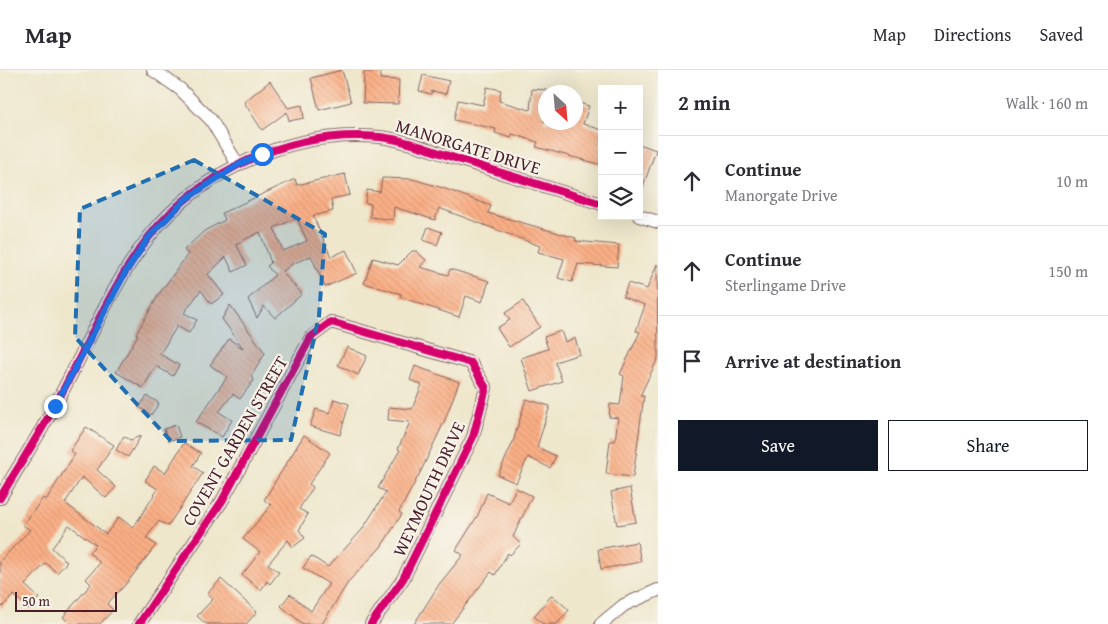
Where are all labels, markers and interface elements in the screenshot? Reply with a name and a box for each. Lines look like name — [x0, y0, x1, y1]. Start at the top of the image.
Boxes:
text: Map — [25, 17, 72, 52]
text: Map — [873, 21, 906, 48]
text: Directions — [934, 21, 1011, 48]
text: Saved — [1039, 21, 1083, 48]
north arrow — [538, 85, 583, 130]
map controls — [598, 85, 643, 220]
button: + — [598, 85, 643, 130]
text: 2 min — [678, 87, 730, 118]
text: Walk · 160 m — [1005, 91, 1088, 115]
street label: MANORGATE DRIVE — [392, 112, 544, 181]
button: − — [598, 130, 643, 175]
route start — [251, 143, 274, 166]
text: Continue — [725, 155, 802, 183]
icon: ahead — [678, 167, 706, 195]
text: 10 m — [1056, 169, 1088, 193]
button: layers — [598, 175, 643, 220]
text: Manorgate Drive — [725, 183, 838, 207]
text: Continue — [725, 245, 802, 273]
icon: ahead — [678, 257, 706, 285]
text: 150 m — [1048, 259, 1088, 283]
text: Sterlingame Drive — [725, 273, 846, 297]
icon: arrive — [678, 347, 706, 375]
text: Arrive at destination — [725, 347, 901, 375]
street label: COVENT GARDEN STREET — [175, 351, 294, 531]
route end — [44, 395, 67, 418]
street label: WEYMOUTH DRIVE — [385, 417, 472, 561]
button: Save — [678, 420, 878, 471]
button: Share — [888, 420, 1088, 471]
scale bar — [15, 589, 118, 612]
text: 50 m — [22, 591, 50, 611]

